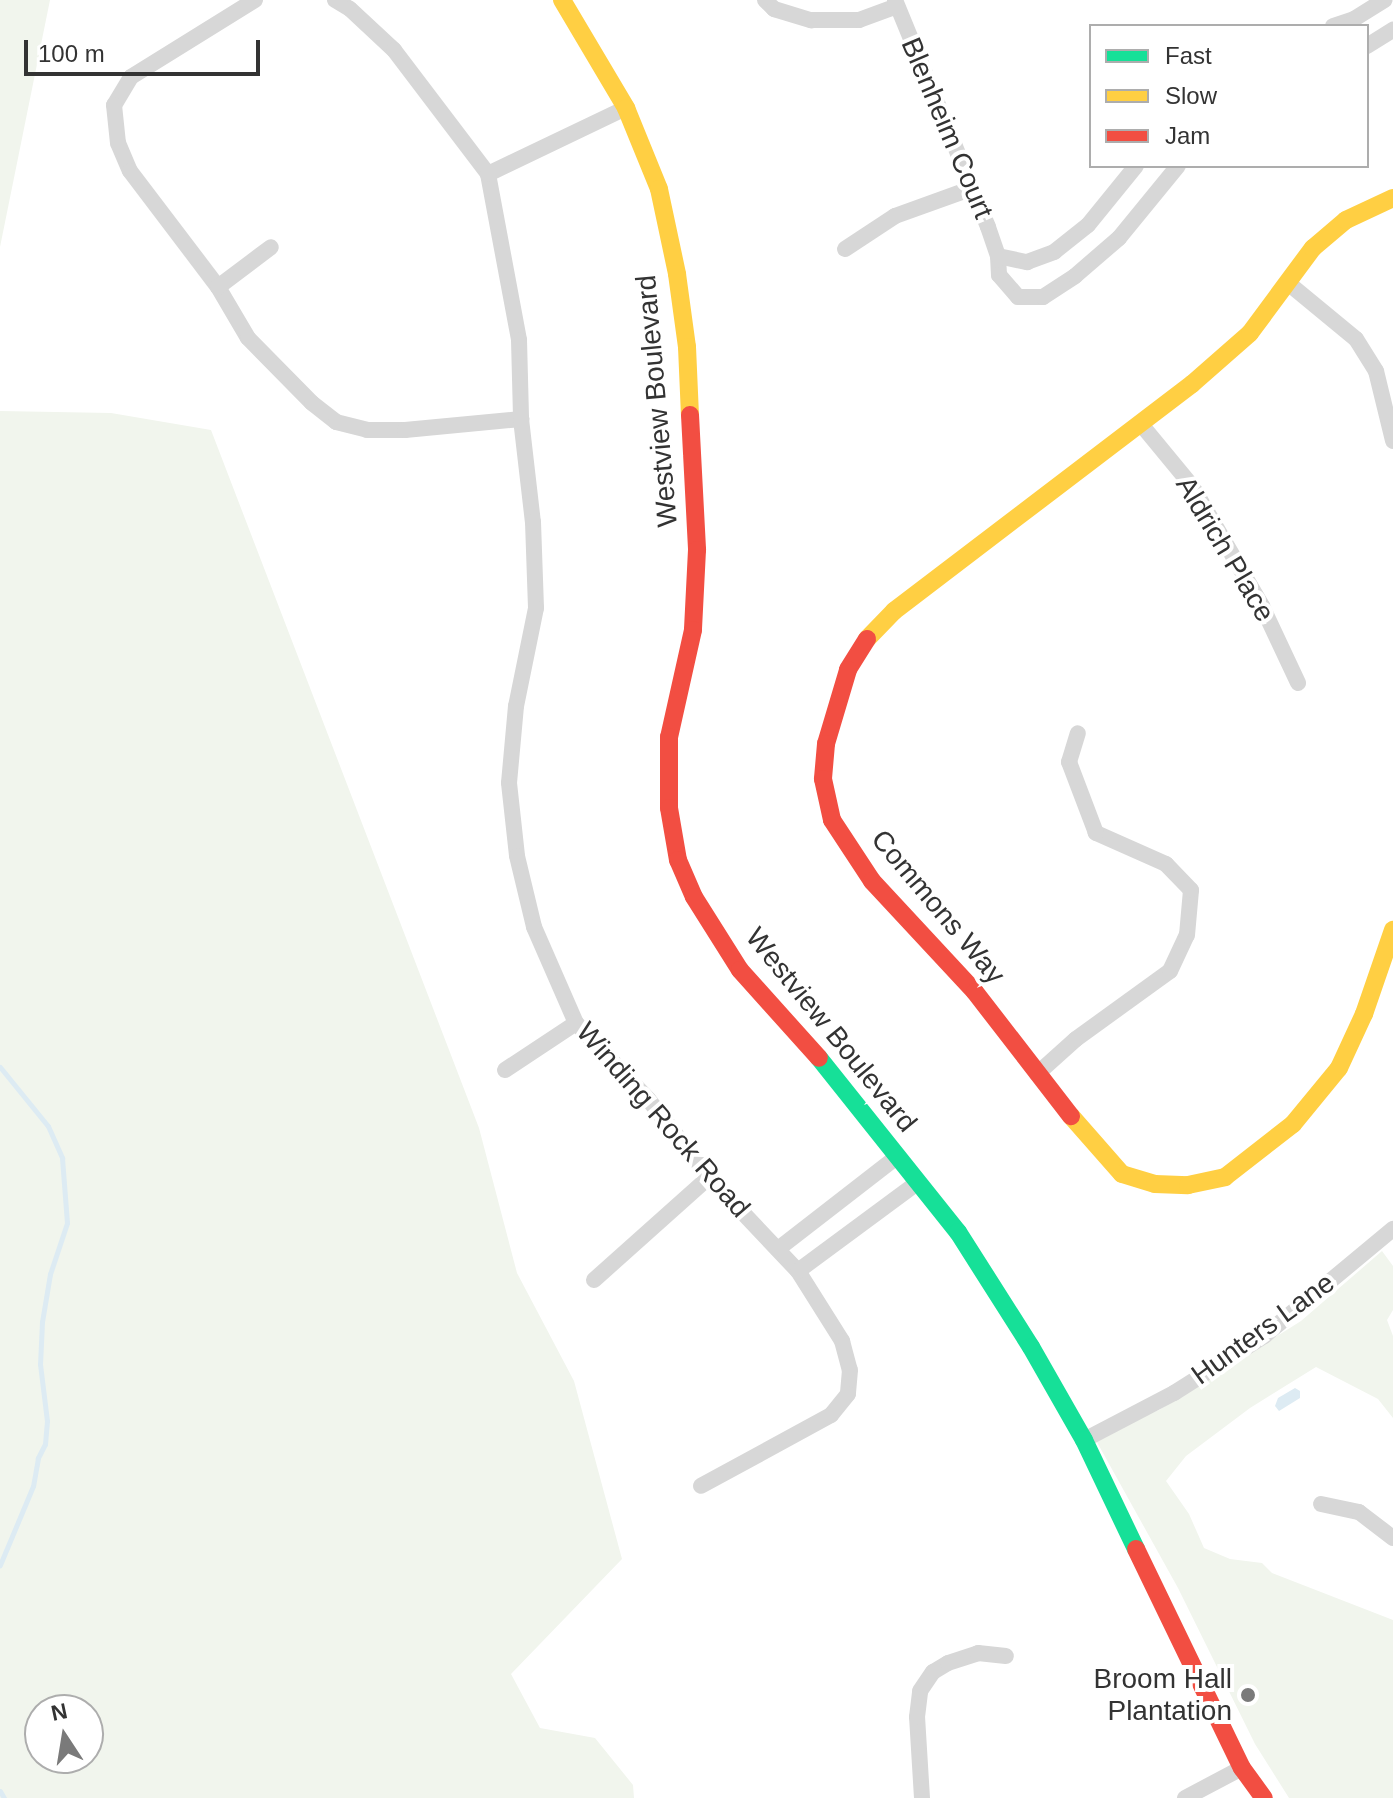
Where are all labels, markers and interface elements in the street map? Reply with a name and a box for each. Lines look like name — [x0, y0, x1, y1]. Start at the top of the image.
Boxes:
scale bar — [28, 24, 264, 74]
legend — [1089, 24, 1369, 168]
street label: Blenheim Court — [894, 33, 1000, 223]
text: 100 m — [38, 40, 105, 67]
text: Fast — [1165, 42, 1212, 69]
text: Slow — [1165, 82, 1217, 109]
text: Jam — [1165, 122, 1210, 149]
street label: Westview Boulevard — [629, 273, 685, 529]
street label: Aldrich Place — [1169, 470, 1281, 628]
street label: Commons Way — [864, 823, 1012, 991]
street label: Westview Boulevard — [738, 921, 924, 1139]
street label: Winding Rock Road — [569, 1016, 757, 1224]
street label: Hunters Lane — [1185, 1266, 1341, 1392]
place label: Broom Hall Plantation — [1094, 1662, 1232, 1728]
marker: Broom Hall Plantation — [1239, 1686, 1257, 1704]
north arrow — [24, 1694, 104, 1774]
text: N — [49, 1698, 70, 1726]

